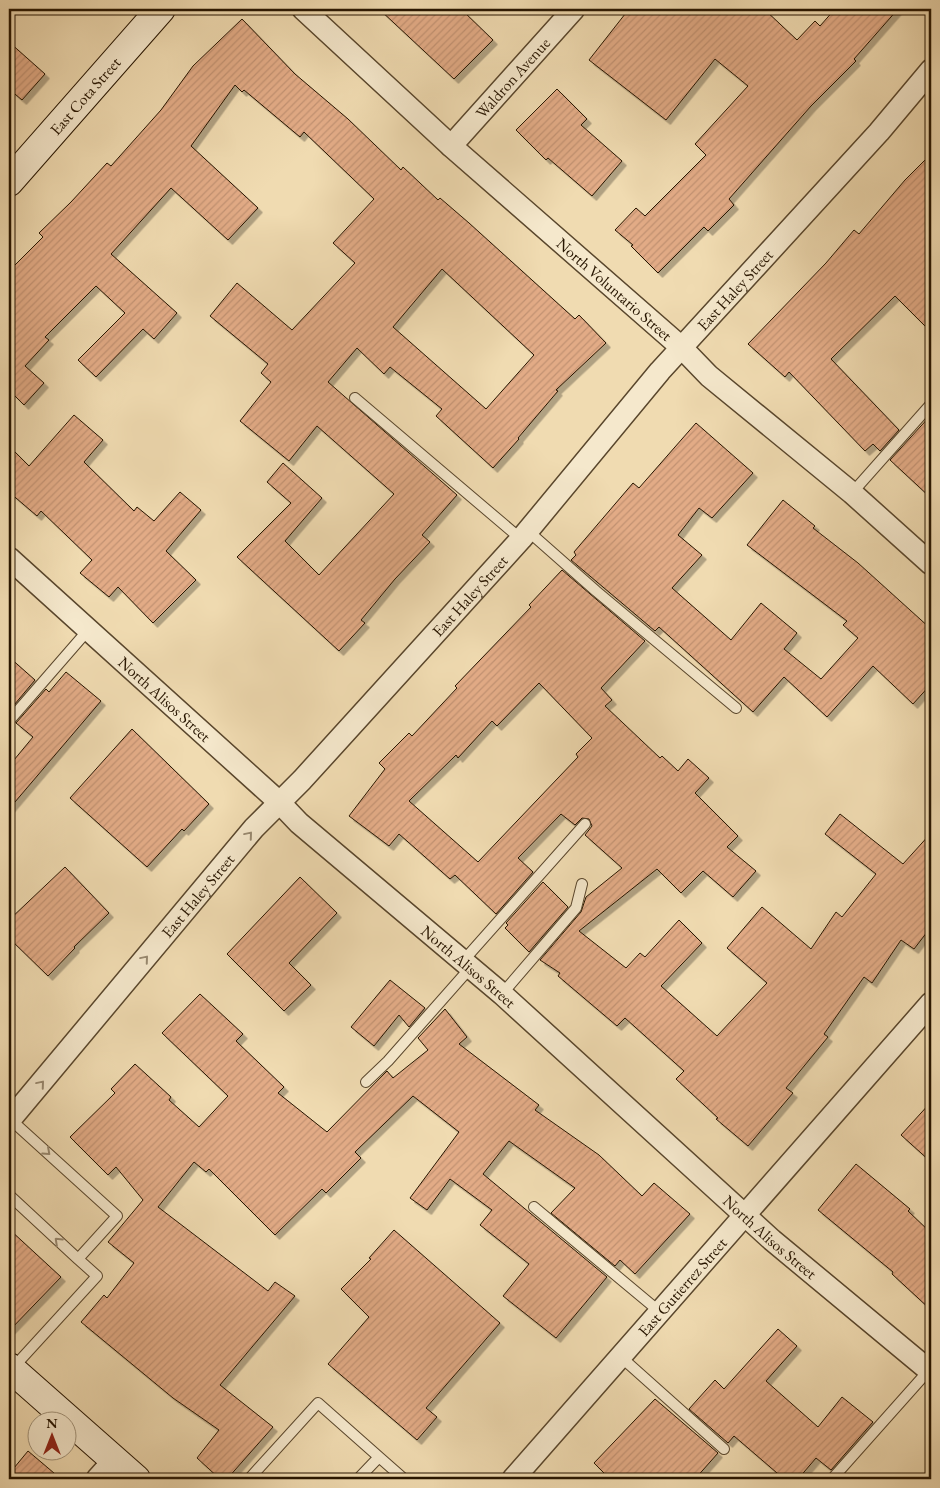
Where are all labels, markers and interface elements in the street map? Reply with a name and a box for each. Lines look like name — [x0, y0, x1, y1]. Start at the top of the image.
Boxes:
street label: Waldron Avenue — [471, 33, 555, 123]
street label: East Cota Street — [45, 52, 125, 140]
street label: North Voluntario Street — [552, 233, 677, 346]
street label: East Haley Street — [692, 245, 778, 335]
street label: East Haley Street — [427, 551, 512, 641]
street label: North Alisos Street — [114, 652, 215, 747]
one-way arrow — [243, 831, 252, 840]
street label: East Haley Street — [157, 849, 239, 942]
street label: North Alisos Street — [417, 920, 520, 1013]
one-way arrow — [139, 956, 148, 965]
one-way arrow — [35, 1081, 44, 1090]
one-way arrow — [41, 1146, 50, 1155]
street label: North Alisos Street — [718, 1190, 821, 1284]
street label: East Gutierrez Street — [633, 1233, 731, 1341]
one-way arrow — [55, 1238, 64, 1247]
north arrow — [28, 1410, 78, 1460]
text: N — [46, 1414, 58, 1432]

